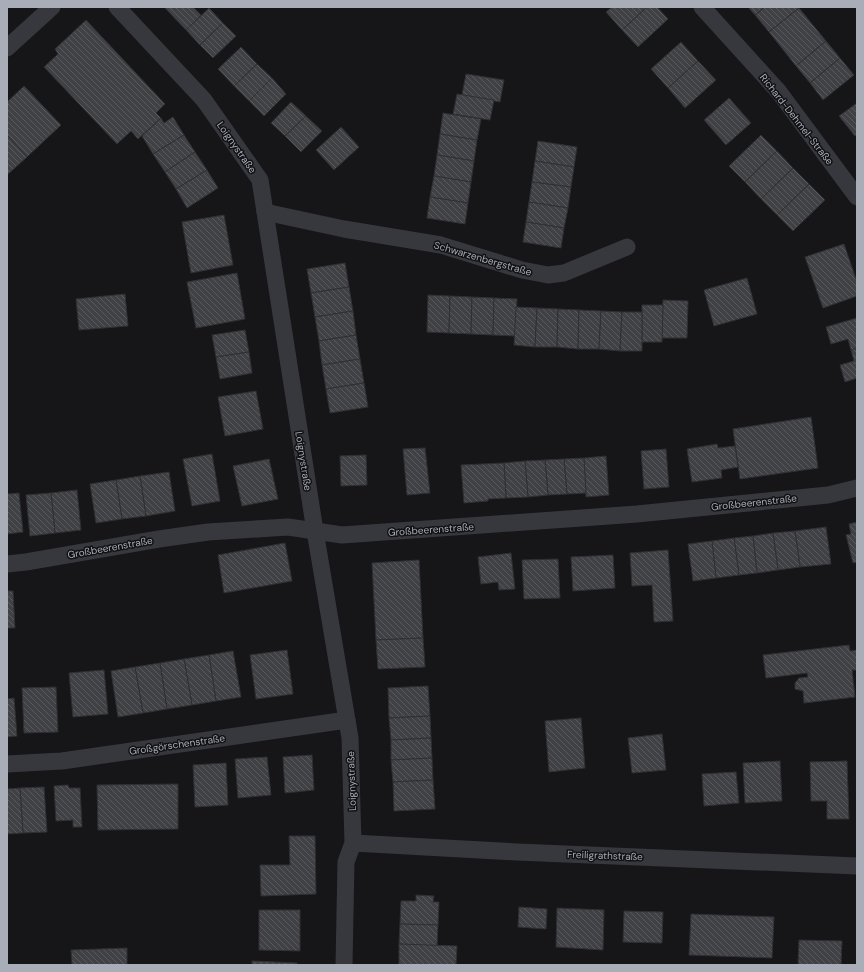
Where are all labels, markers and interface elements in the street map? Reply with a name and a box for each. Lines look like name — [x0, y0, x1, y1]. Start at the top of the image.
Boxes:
street label: Richard-Dehmel-Straße — [757, 71, 836, 168]
street label: Loignystraße — [214, 119, 259, 176]
street label: Schwarzenbergstraße — [433, 238, 533, 279]
street label: Loignystraße — [292, 431, 315, 492]
street label: Großbeerenstraße — [711, 491, 798, 513]
street label: Großbeerenstraße — [388, 520, 475, 539]
street label: Großbeerenstraße — [67, 534, 154, 561]
street label: Großgörschenstraße — [128, 731, 226, 758]
street label: Loignystraße — [344, 751, 359, 811]
street label: Freiligrathstraße — [567, 848, 643, 863]

